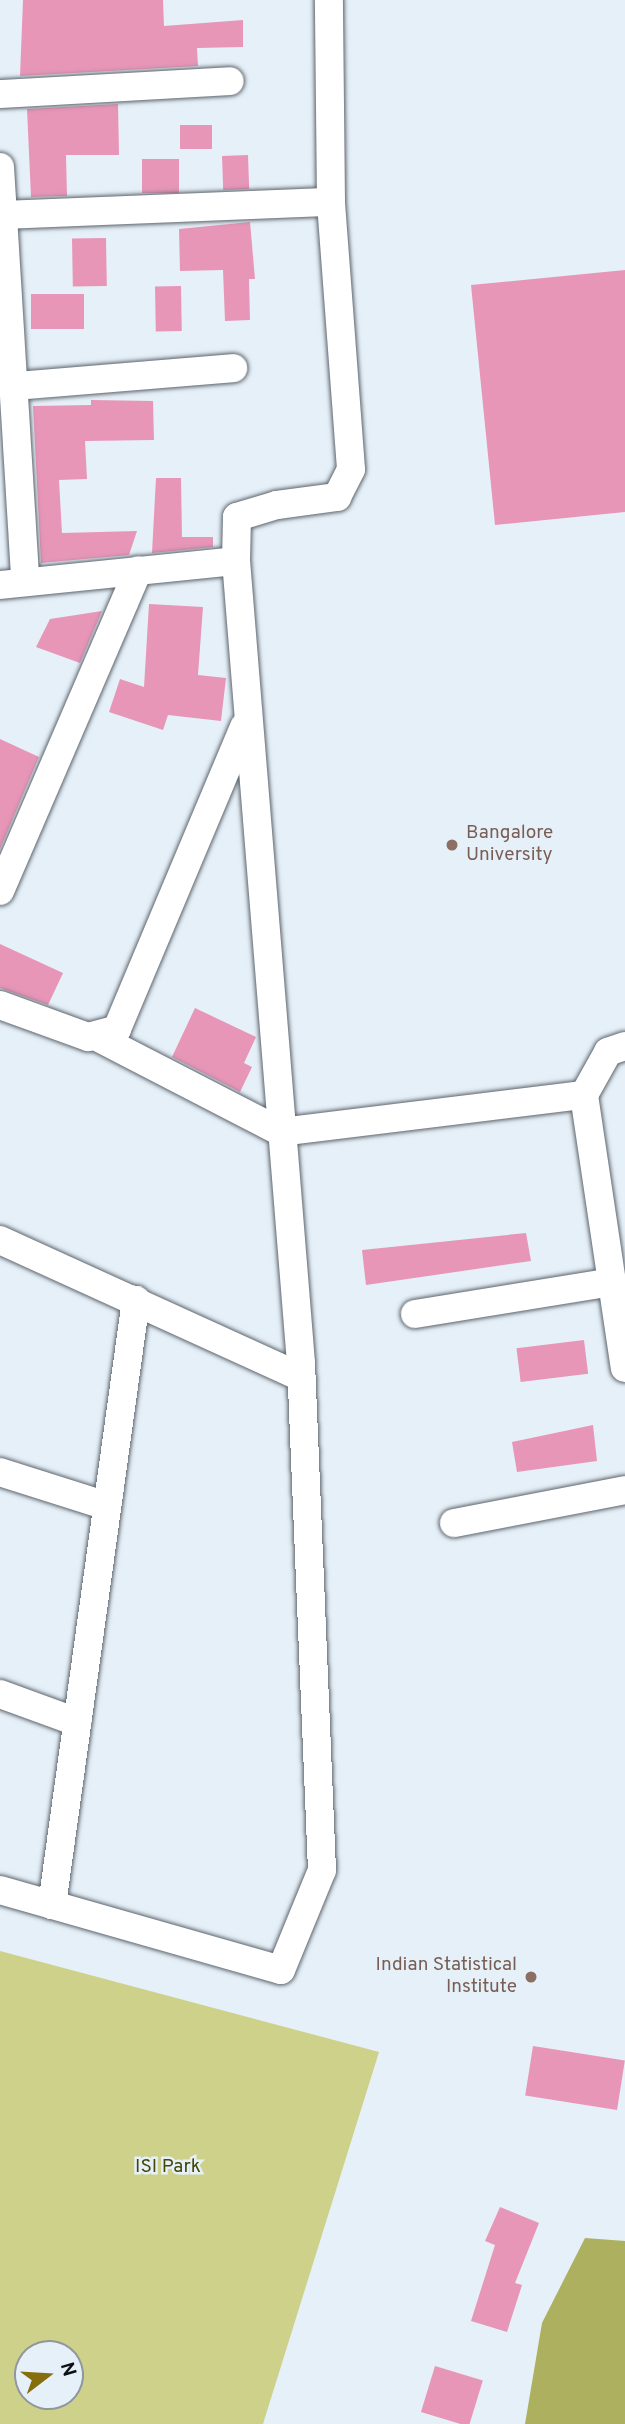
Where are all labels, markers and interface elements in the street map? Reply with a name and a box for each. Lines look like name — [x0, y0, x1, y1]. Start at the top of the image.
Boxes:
place label: Bangalore University — [466, 823, 553, 867]
marker: Bangalore University — [444, 837, 460, 853]
place label: Indian Statistical Institute — [376, 1955, 517, 1999]
marker: Indian Statistical Institute — [523, 1969, 539, 1985]
park label: ISI Park — [135, 2157, 201, 2179]
north arrow — [14, 2340, 84, 2410]
text: N — [54, 2359, 81, 2379]

